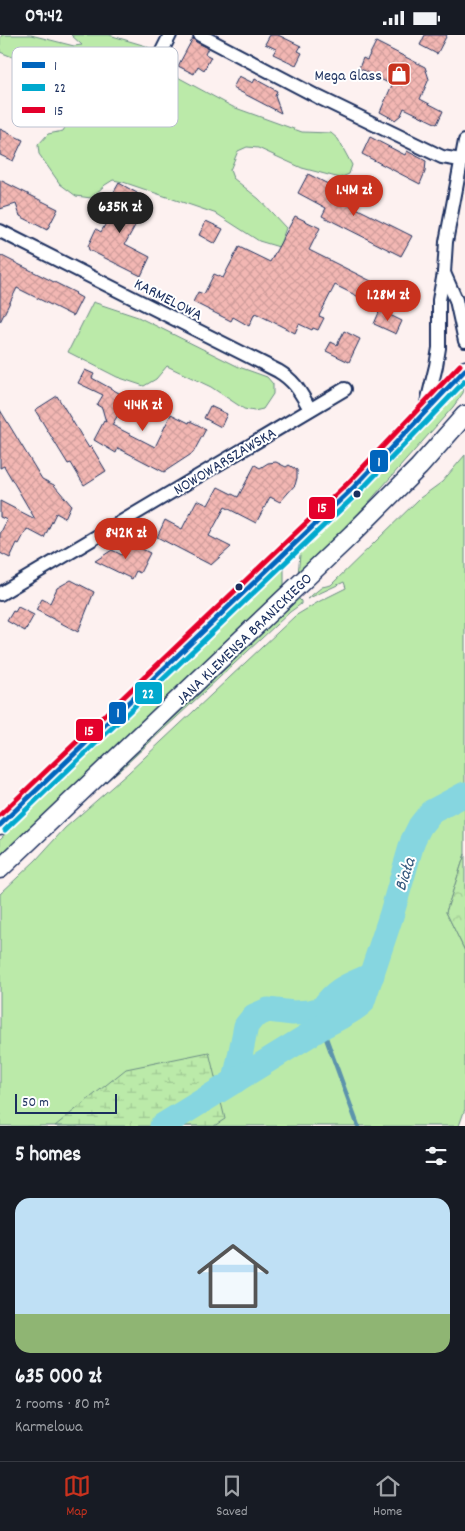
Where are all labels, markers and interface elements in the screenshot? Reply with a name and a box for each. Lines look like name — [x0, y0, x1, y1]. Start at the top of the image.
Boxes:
text: 09:42 — [25, 4, 63, 31]
legend — [12, 47, 178, 127]
text: 1 — [54, 57, 57, 77]
shop icon: Mega Glass — [386, 61, 412, 87]
place label: Mega Glass — [315, 65, 382, 88]
text: 22 — [54, 79, 66, 99]
text: 15 — [54, 102, 64, 122]
pin: 1.4M zł — [308, 175, 400, 217]
text: 1.4M zł — [336, 179, 372, 202]
pin: 635K zł — [74, 191, 166, 234]
text: 635K zł — [98, 196, 142, 219]
street label: KARMELOWA — [130, 273, 206, 327]
pin: 1.28M zł — [336, 279, 440, 322]
text: 1.28M zł — [367, 284, 409, 307]
pin: 414K zł — [97, 389, 189, 432]
text: 414K zł — [124, 394, 162, 417]
street label: NOWOWARSZAWSKA — [169, 422, 281, 502]
line badge: 1 — [369, 449, 389, 473]
text: 1 — [377, 453, 381, 473]
unlabelled marker — [352, 489, 362, 499]
line badge: 15 — [308, 496, 336, 520]
text: 15 — [317, 499, 327, 519]
pin: 842K zł — [80, 517, 172, 560]
text: 842K zł — [105, 522, 147, 545]
street label: JANA KLEMENSA BRANICKIEGO — [171, 568, 318, 711]
unlabelled marker — [234, 582, 244, 592]
line badge: 22 — [134, 681, 163, 705]
text: 22 — [142, 685, 154, 705]
line badge: 1 — [108, 701, 127, 725]
text: 1 — [116, 704, 120, 724]
line badge: 15 — [75, 718, 104, 742]
text: 15 — [84, 722, 94, 742]
water label: Biała — [389, 854, 424, 894]
scale bar — [15, 1091, 118, 1114]
text: 50 m — [22, 1093, 49, 1113]
text: 5 homes — [15, 1141, 81, 1171]
icon: filters — [422, 1142, 450, 1170]
icon: home — [188, 1231, 278, 1321]
text: 635 000 zł — [15, 1363, 102, 1393]
text: 2 rooms · 80 m² — [15, 1393, 110, 1416]
text: Karmelowa — [15, 1416, 83, 1439]
tab: Map — [63, 1472, 91, 1522]
tab: Saved — [216, 1472, 248, 1522]
tab: Home — [373, 1472, 402, 1522]

